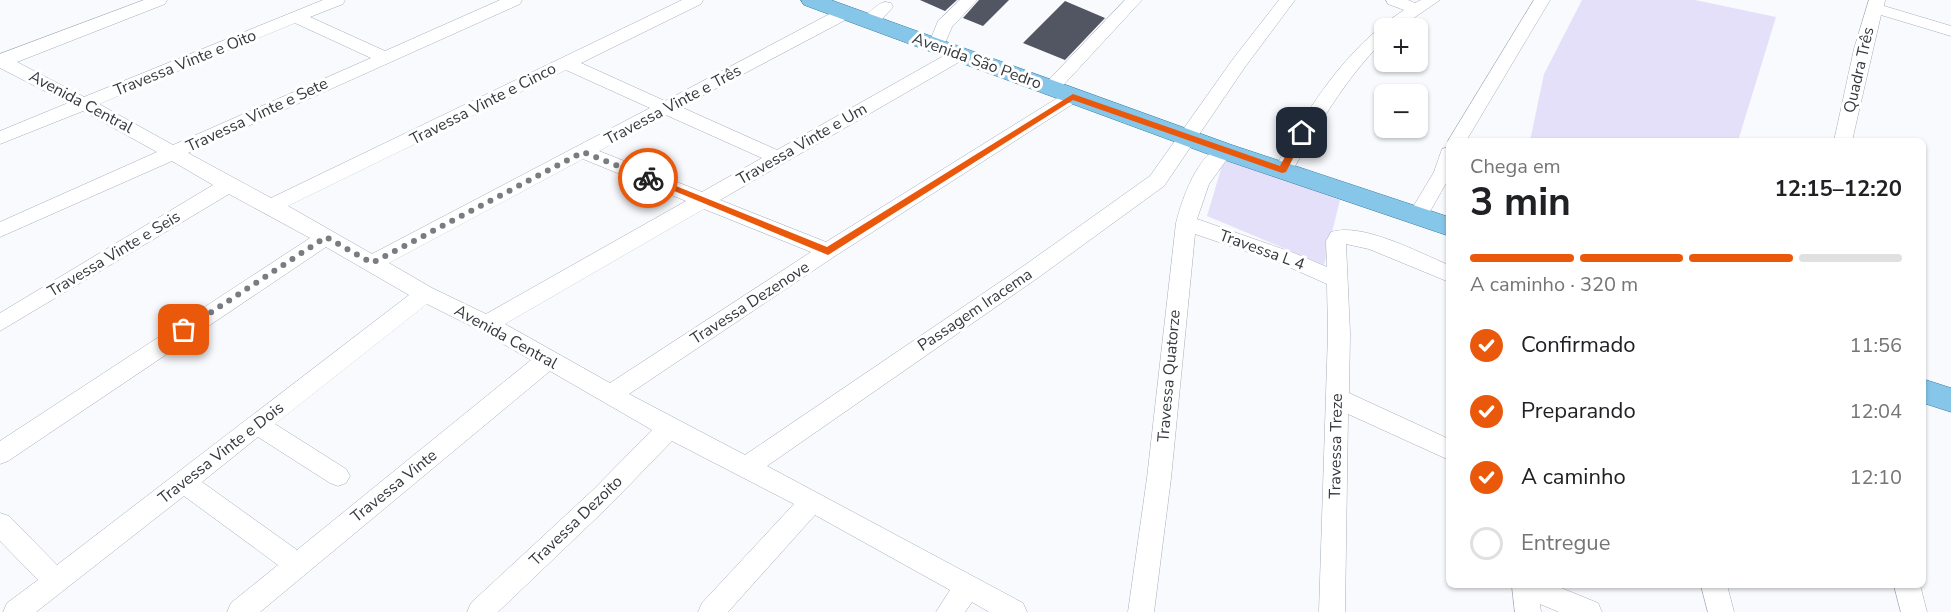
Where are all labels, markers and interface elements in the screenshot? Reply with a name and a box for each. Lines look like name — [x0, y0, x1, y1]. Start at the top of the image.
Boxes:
map controls — [1374, 18, 1428, 138]
button: + — [1374, 18, 1428, 72]
street label: Travessa Vinte e Oito — [110, 24, 260, 102]
street label: Quadra Três — [1838, 25, 1880, 115]
street label: Avenida São Pedro — [909, 27, 1045, 95]
street label: Travessa Vinte e Cinco — [406, 58, 560, 150]
street label: Travessa Vinte e Três — [601, 60, 745, 150]
street label: Avenida Central — [25, 65, 137, 139]
street label: Travessa Vinte e Sete — [183, 72, 331, 158]
button: − — [1374, 84, 1428, 138]
street label: Travessa Vinte e Um — [733, 98, 871, 190]
pin — [1276, 107, 1327, 158]
icon: home — [1285, 116, 1318, 149]
courier — [618, 148, 678, 208]
text: Chega em — [1470, 153, 1561, 180]
icon: bike — [632, 162, 665, 195]
text: 12:15–12:20 — [1774, 174, 1902, 204]
text: 3 min — [1470, 176, 1571, 229]
street label: Travessa Vinte e Seis — [43, 206, 185, 302]
street label: Travessa L 4 — [1216, 224, 1308, 276]
street label: Travessa Dezenove — [686, 256, 814, 350]
street label: Passagem Iracema — [913, 263, 1037, 357]
text: A caminho · 320 m — [1470, 271, 1638, 298]
street label: Avenida Central — [450, 300, 562, 375]
pin — [158, 304, 209, 355]
street label: Travessa Quatorze — [1152, 309, 1186, 443]
icon: bag — [167, 313, 200, 346]
icon: check — [1470, 329, 1503, 362]
text: Confirmado — [1521, 330, 1636, 360]
text: 11:56 — [1849, 332, 1902, 359]
street label: Travessa Treze — [1324, 393, 1348, 499]
icon: check — [1470, 395, 1503, 428]
text: Preparando — [1521, 396, 1636, 426]
street label: Travessa Vinte e Dois — [154, 397, 288, 509]
text: 12:04 — [1849, 398, 1902, 425]
street label: Travessa Vinte — [346, 444, 442, 528]
icon: check — [1470, 461, 1503, 494]
text: A caminho — [1521, 462, 1626, 492]
text: 12:10 — [1849, 464, 1902, 491]
street label: Travessa Dezoito — [525, 471, 627, 571]
text: Entregue — [1521, 528, 1610, 558]

